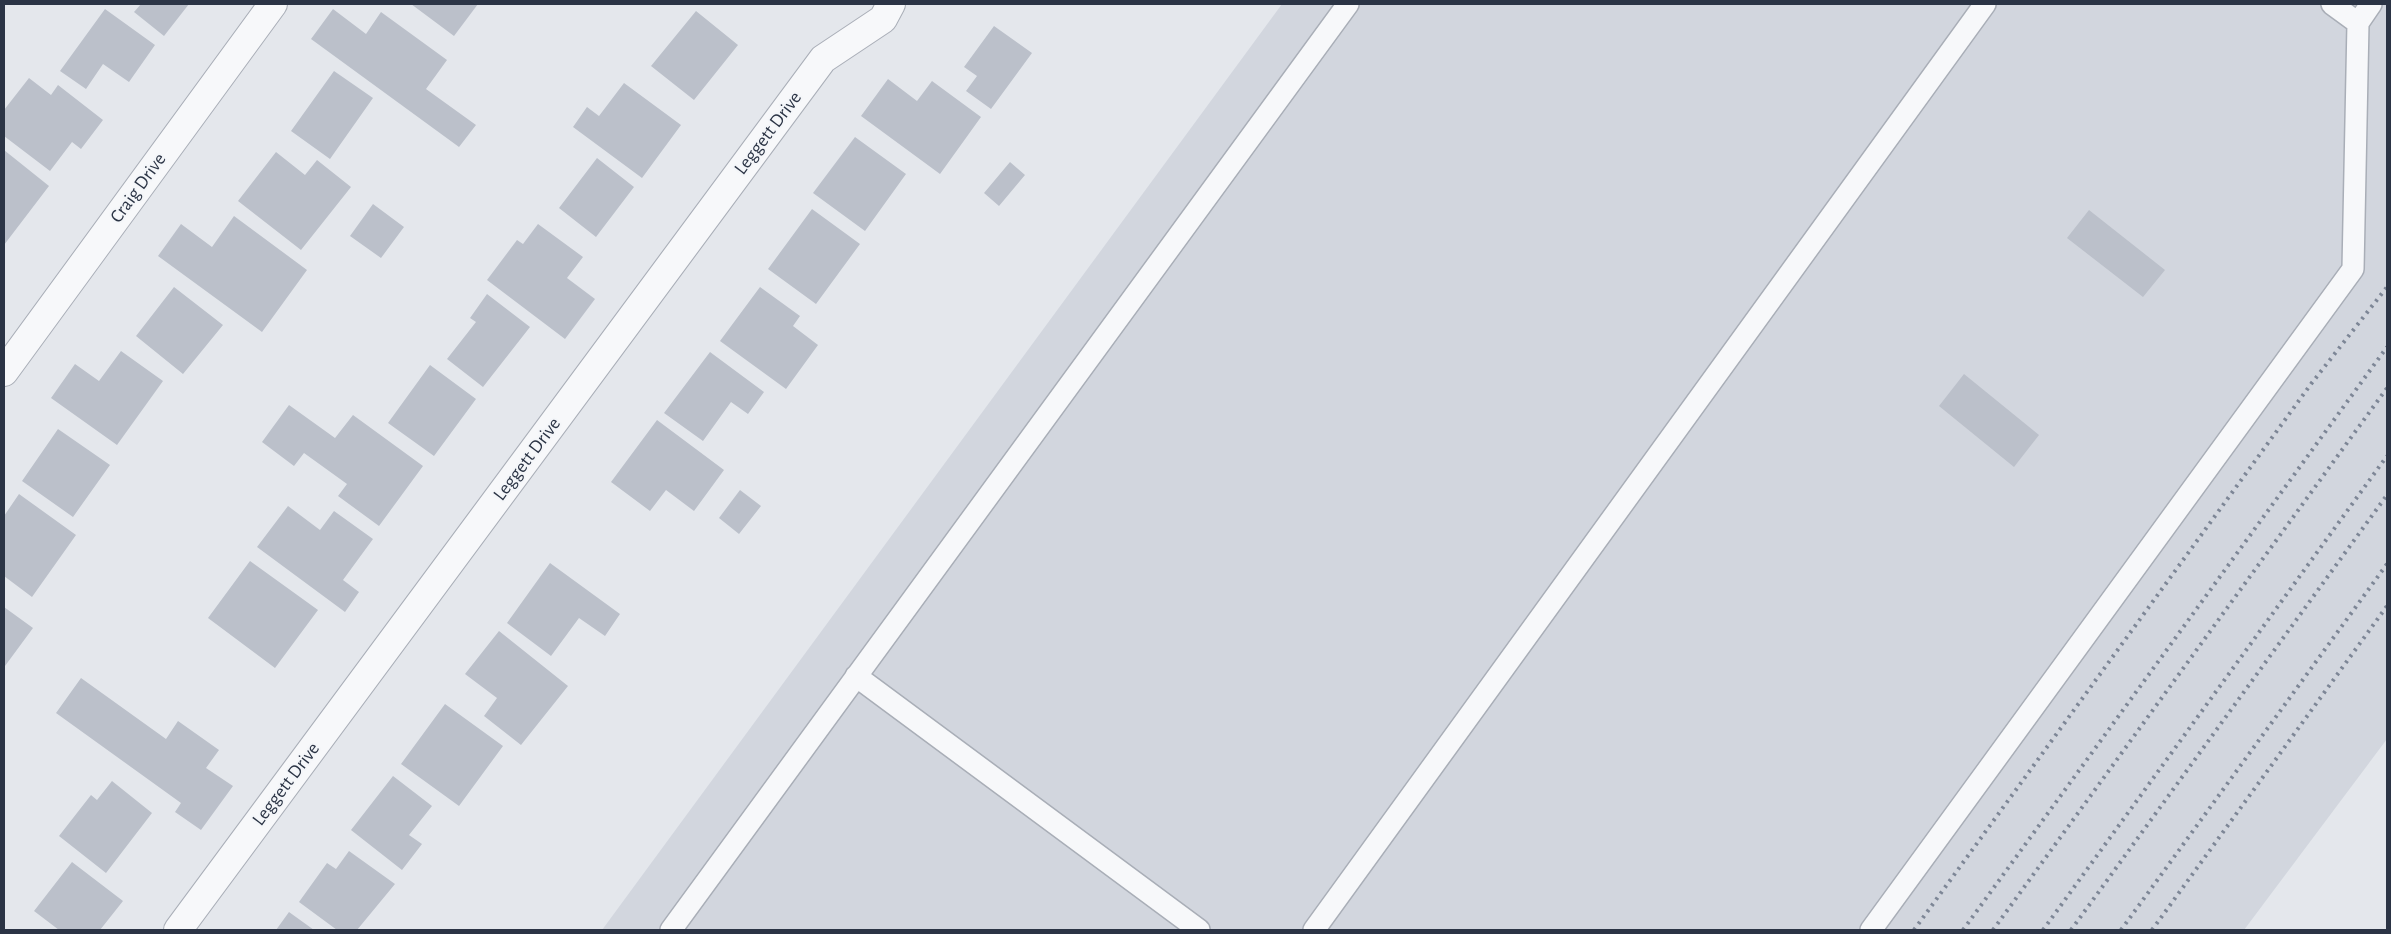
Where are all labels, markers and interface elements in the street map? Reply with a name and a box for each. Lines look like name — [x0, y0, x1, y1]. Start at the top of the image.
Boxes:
street label: Leggett Drive — [729, 87, 807, 179]
street label: Craig Drive — [105, 149, 171, 227]
street label: Leggett Drive — [488, 413, 566, 505]
street label: Leggett Drive — [247, 738, 325, 830]

